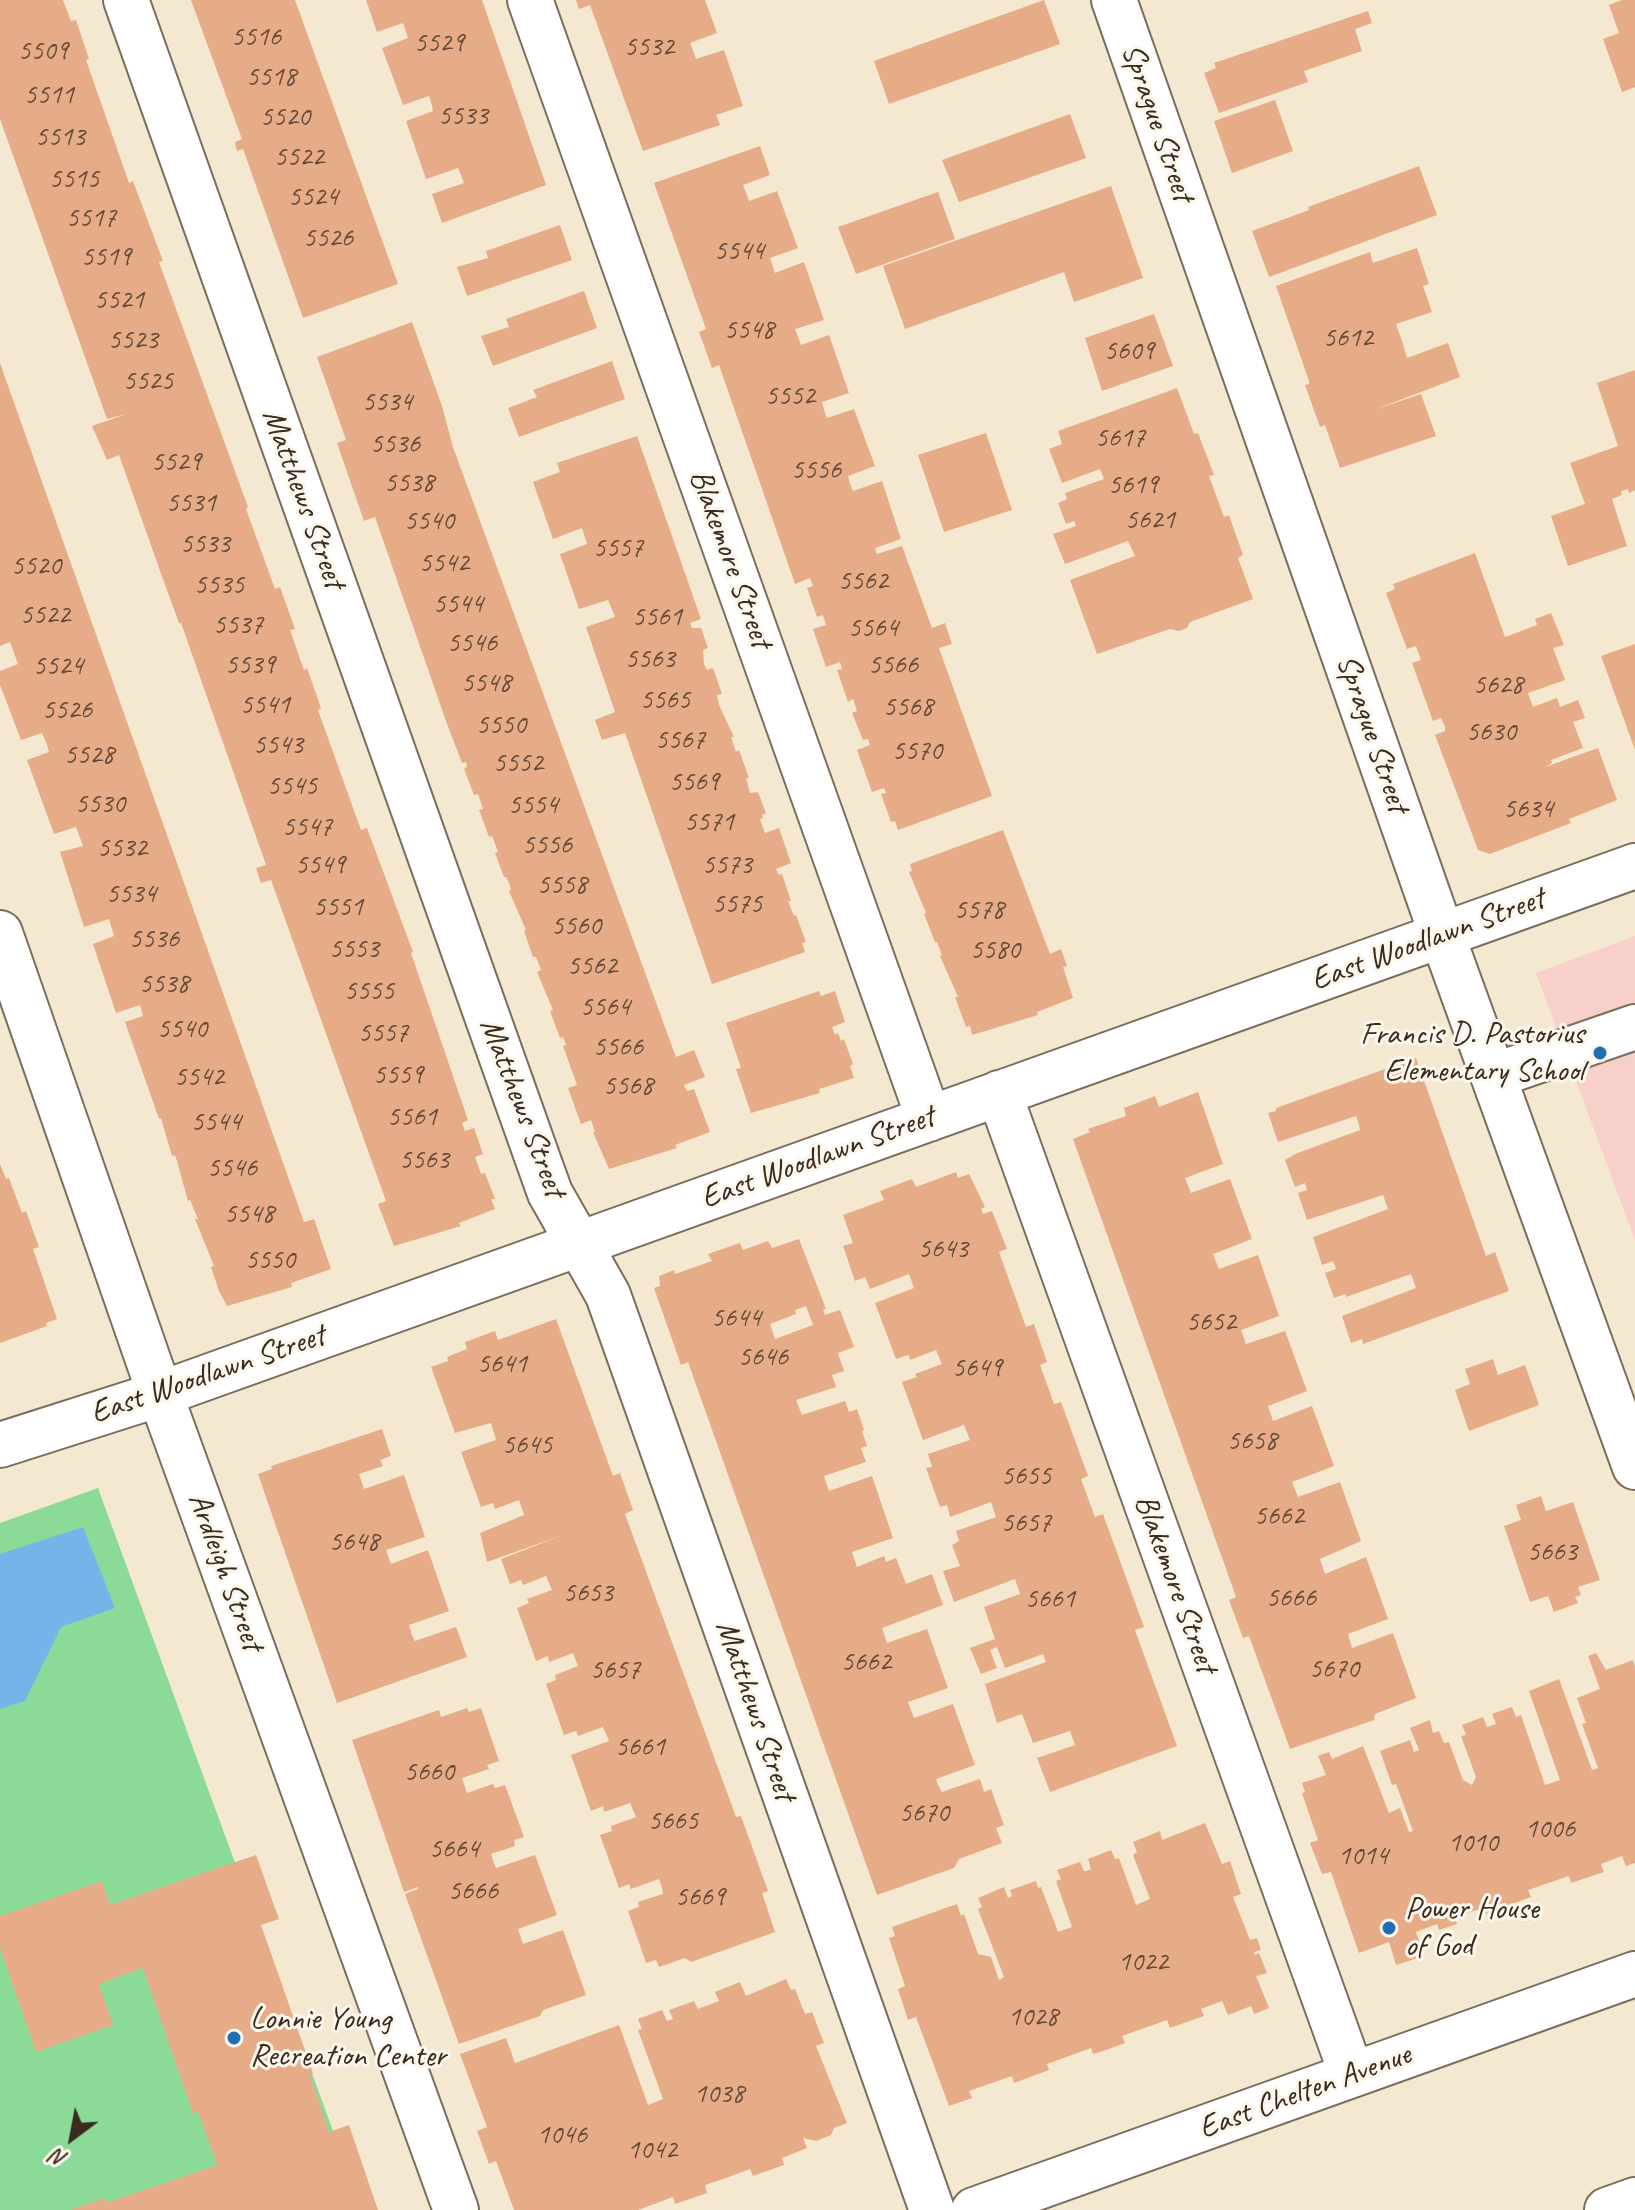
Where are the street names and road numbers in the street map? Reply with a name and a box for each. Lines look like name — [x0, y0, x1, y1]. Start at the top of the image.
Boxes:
street label: Sprague Street — [1112, 39, 1202, 207]
street label: Matthews Street — [253, 404, 353, 594]
street label: Blakemore Street — [680, 465, 780, 653]
street label: Sprague Street — [1327, 650, 1417, 818]
street label: East Woodlawn Street — [1306, 880, 1550, 1000]
street label: Matthews Street — [470, 1013, 574, 1203]
street label: East Woodlawn Street — [696, 1098, 940, 1218]
street label: East Woodlawn Street — [86, 1317, 330, 1433]
street label: Ardleigh Street — [179, 1488, 271, 1656]
street label: Blakemore Street — [1125, 1490, 1225, 1678]
street label: Matthews Street — [706, 1616, 804, 1806]
street label: East Chelten Avenue — [1194, 2036, 1416, 2148]

